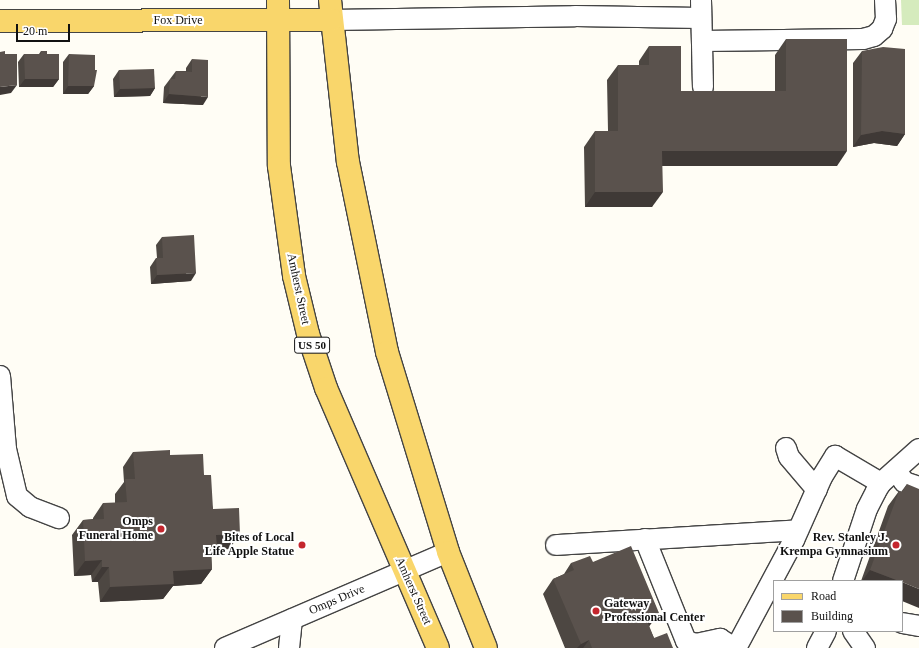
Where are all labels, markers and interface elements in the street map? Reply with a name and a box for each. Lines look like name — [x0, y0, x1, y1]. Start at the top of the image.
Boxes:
street label: Fox Drive — [154, 14, 202, 28]
scale bar — [18, 16, 72, 42]
text: 20 m — [23, 24, 47, 38]
street label: Amherst Street — [283, 252, 313, 326]
road number: US 50 — [294, 336, 330, 354]
place label: Omps Funeral Home — [79, 515, 153, 543]
marker: Omps Funeral Home — [156, 524, 166, 534]
place label: Bites of Local Life Apple Statue — [204, 531, 294, 559]
place label: Rev. Stanley J. Krempa Gymnasium — [780, 531, 888, 559]
marker: Bites of Local Life Apple Statue — [297, 540, 307, 550]
marker: Rev. Stanley J. Krempa Gymnasium — [891, 540, 901, 550]
street label: Amherst Street — [392, 555, 434, 627]
legend — [773, 580, 903, 632]
street label: Omps Drive — [307, 582, 367, 618]
text: Road — [811, 589, 836, 603]
place label: Gateway Professional Center — [604, 597, 705, 625]
marker: Gateway Professional Center — [591, 606, 601, 616]
text: Building — [811, 609, 853, 623]

